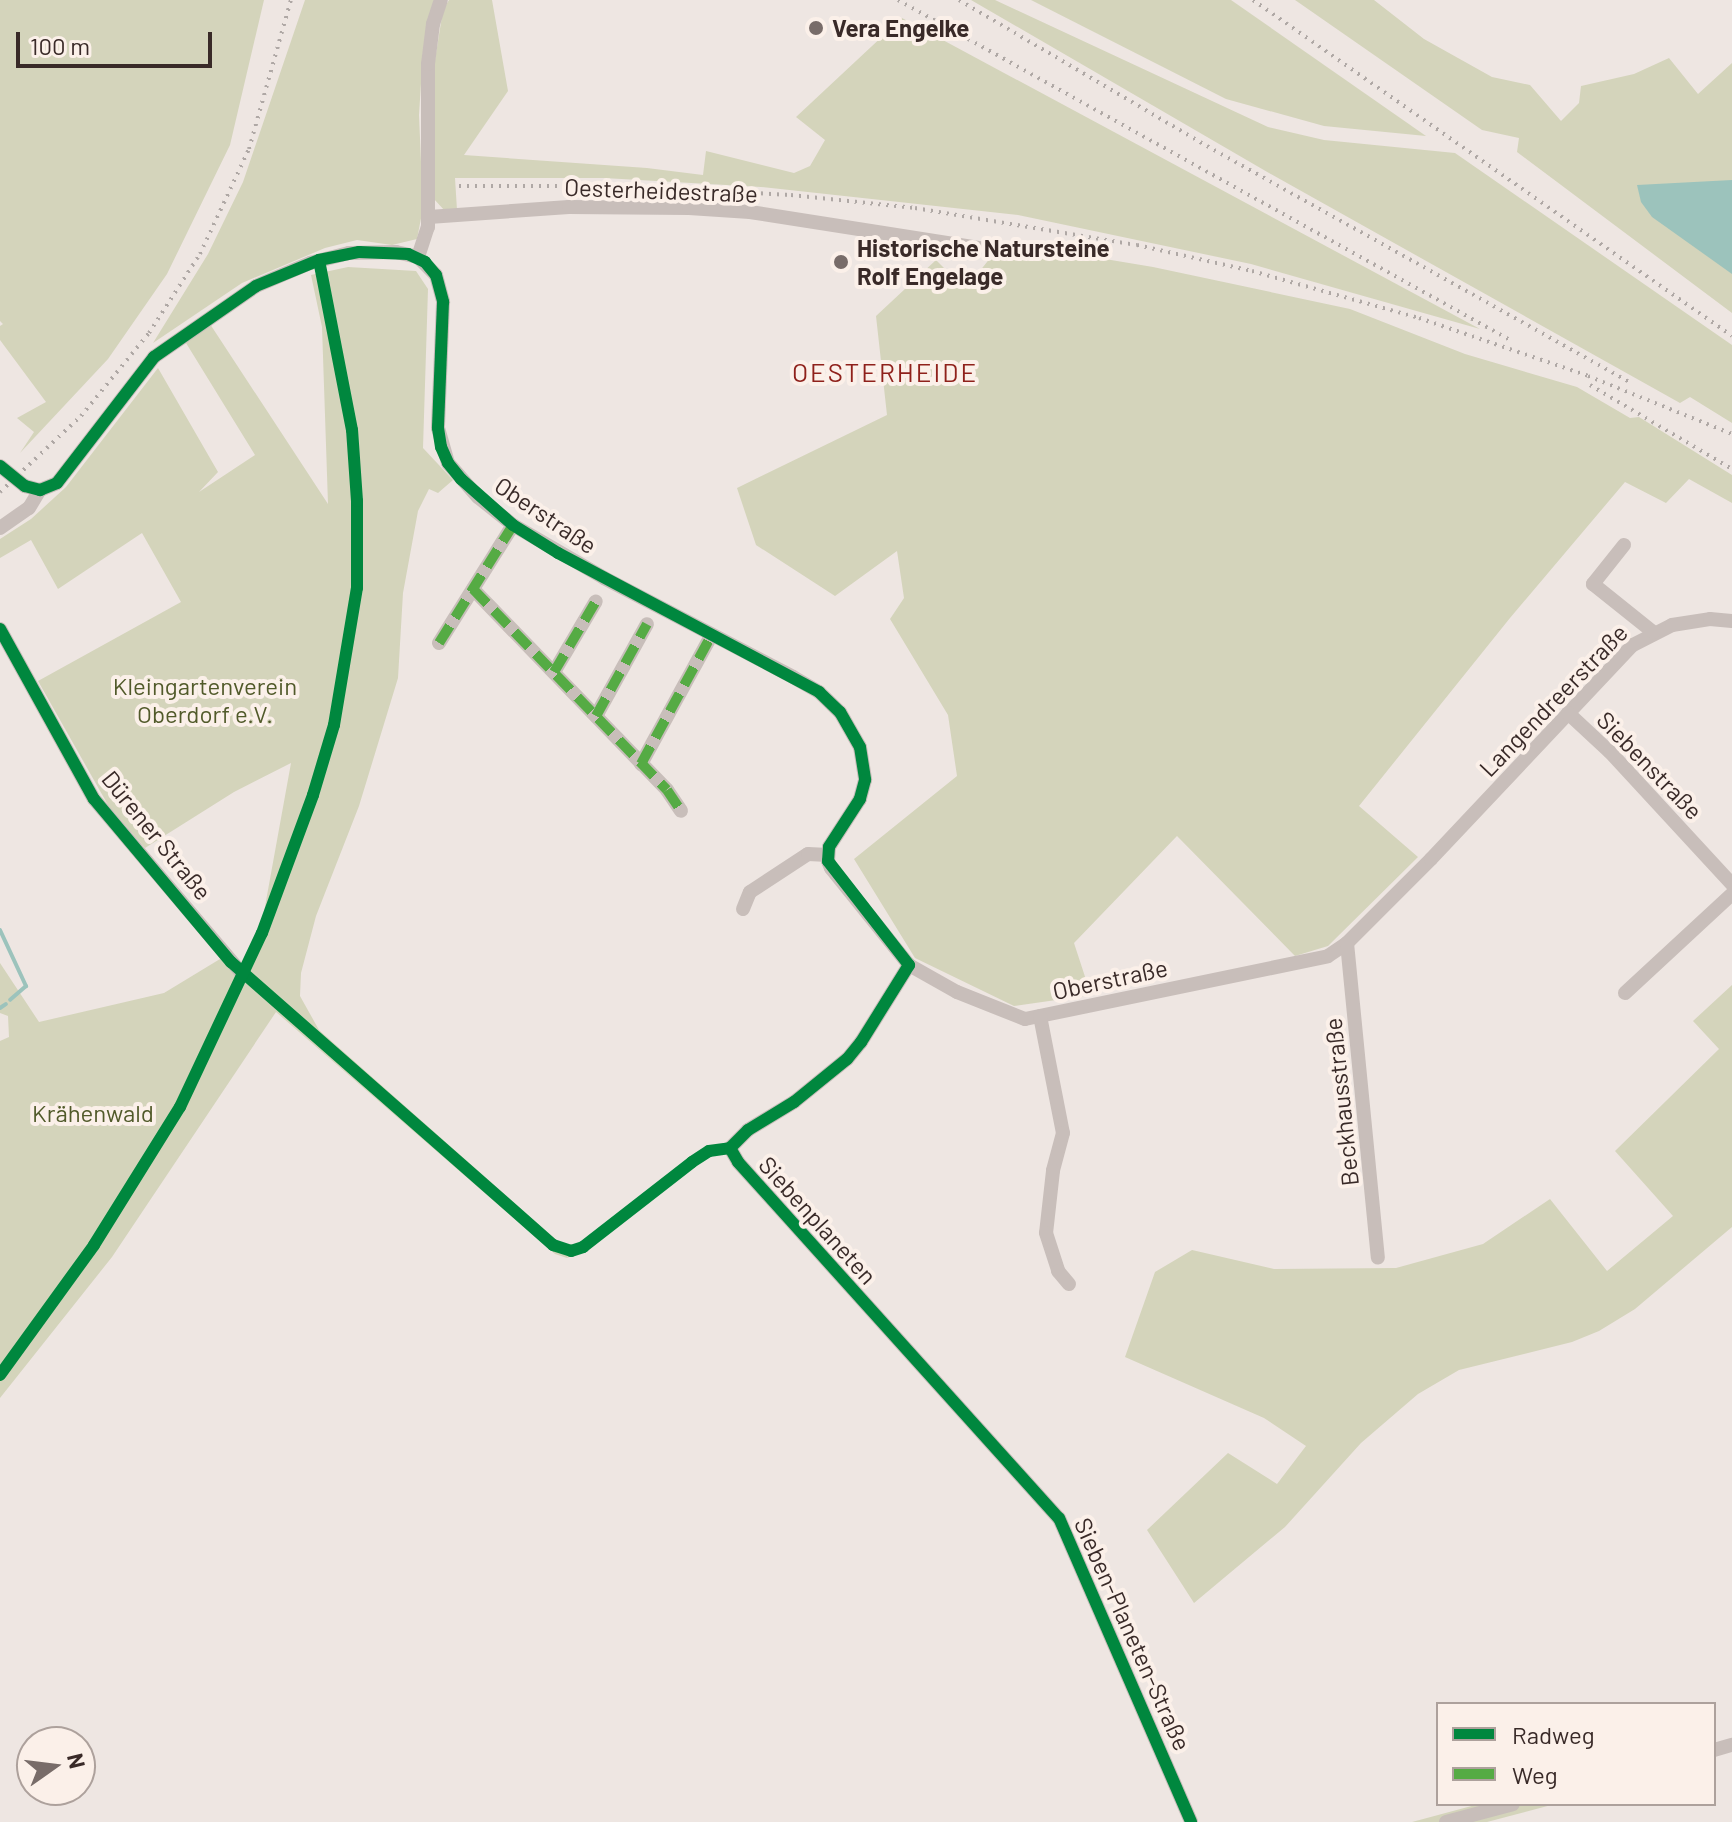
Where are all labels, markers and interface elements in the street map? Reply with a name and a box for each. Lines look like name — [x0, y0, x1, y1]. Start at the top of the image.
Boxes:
place label: Vera Engelke — [832, 14, 969, 42]
scale bar — [20, 16, 216, 66]
marker: Vera Engelke — [807, 19, 825, 37]
text: 100 m — [30, 31, 90, 60]
street label: Oesterheidestraße — [564, 172, 758, 208]
place label: Historische Natursteine Rolf Engelage — [857, 234, 1110, 290]
marker: Historische Natursteine Rolf Engelage — [832, 253, 850, 271]
district label: OESTERHEIDE — [792, 356, 978, 388]
street label: Oberstraße — [490, 470, 602, 560]
street label: Langendreerstraße — [1473, 618, 1633, 782]
park label: Kleingartenverein Oberdorf e.V. — [113, 672, 297, 728]
street label: Siebenstraße — [1591, 705, 1709, 825]
street label: Dürener Straße — [96, 765, 218, 905]
street label: Oberstraße — [1050, 953, 1170, 1005]
street label: Beckhausstraße — [1318, 1016, 1364, 1188]
park label: Krähenwald — [32, 1099, 154, 1127]
street label: Siebenplaneten — [753, 1150, 883, 1290]
street label: Sieben-Planeten-Straße — [1069, 1513, 1197, 1755]
legend — [1436, 1702, 1716, 1806]
text: Radweg — [1512, 1720, 1595, 1749]
north arrow — [16, 1726, 96, 1806]
text: N — [63, 1750, 92, 1771]
text: Weg — [1512, 1760, 1558, 1789]

